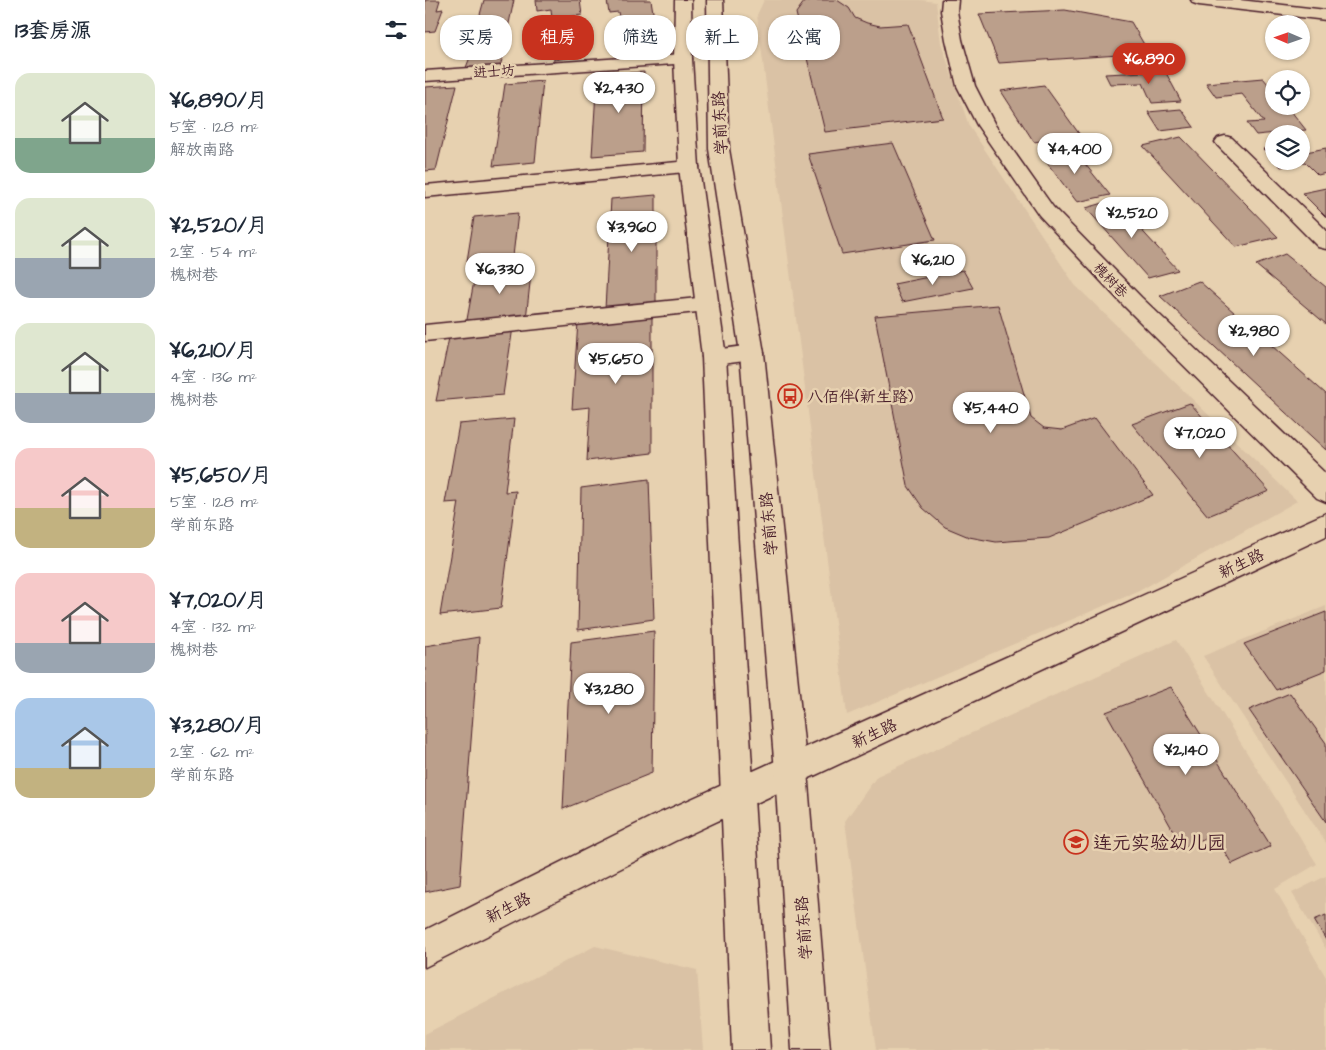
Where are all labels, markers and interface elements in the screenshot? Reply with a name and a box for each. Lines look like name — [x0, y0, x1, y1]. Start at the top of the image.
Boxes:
chip: 买房 — [440, 15, 512, 60]
chip: 租房 — [522, 15, 594, 60]
chip: 筛选 — [604, 15, 676, 60]
chip: 新上 — [686, 15, 758, 60]
chip: 公寓 — [768, 15, 840, 60]
north arrow — [1265, 15, 1310, 60]
map controls — [1265, 15, 1310, 170]
text: 13套房源 — [15, 16, 91, 45]
icon: filters — [382, 16, 410, 44]
pin: ¥6,890 — [1108, 42, 1190, 85]
text: ¥6,890 — [1124, 48, 1175, 70]
street label: 进士坊 — [472, 61, 516, 83]
button: locate — [1265, 70, 1310, 115]
pin: ¥2,430 — [578, 72, 660, 114]
text: ¥2,430 — [594, 77, 644, 99]
text: ¥6,890/月 — [170, 86, 268, 115]
street label: 学前东路 — [707, 90, 733, 155]
icon: home — [55, 93, 115, 153]
text: 5室 · 128 m² — [170, 116, 259, 138]
button: layers — [1265, 125, 1310, 170]
pin: ¥4,400 — [1034, 132, 1116, 175]
text: ¥4,400 — [1048, 138, 1102, 160]
text: 解放南路 — [170, 139, 234, 161]
pin: ¥2,520 — [1091, 196, 1173, 239]
text: ¥2,520 — [1106, 202, 1158, 224]
pin: ¥3,960 — [591, 210, 673, 253]
text: ¥2,520/月 — [170, 211, 268, 240]
text: ¥3,960 — [608, 216, 656, 238]
icon: home — [55, 218, 115, 278]
text: 2室 · 54 m² — [170, 241, 257, 263]
pin: ¥6,210 — [892, 244, 974, 286]
text: ¥6,210 — [912, 249, 954, 271]
pin: ¥6,330 — [459, 252, 541, 295]
text: ¥6,330 — [476, 258, 524, 280]
street label: 槐树巷 — [1088, 259, 1133, 303]
text: 槐树巷 — [170, 264, 218, 286]
pin: ¥2,980 — [1213, 314, 1295, 357]
text: ¥2,980 — [1229, 320, 1279, 342]
text: ¥6,210/月 — [170, 336, 257, 365]
pin: ¥5,650 — [575, 342, 657, 385]
icon: home — [55, 343, 115, 403]
text: ¥5,650 — [589, 348, 643, 370]
text: 4室 · 136 m² — [170, 366, 257, 388]
bus stop icon: 八佰伴(新生路) — [777, 383, 803, 409]
place label: 八佰伴(新生路) — [807, 386, 914, 408]
text: 槐树巷 — [170, 389, 218, 411]
pin: ¥5,440 — [950, 392, 1032, 434]
text: ¥5,440 — [964, 397, 1018, 419]
pin: ¥7,020 — [1159, 416, 1241, 459]
text: ¥7,020 — [1175, 422, 1225, 444]
text: ¥5,650/月 — [170, 461, 272, 490]
icon: home — [55, 468, 115, 528]
text: 5室 · 128 m² — [170, 491, 259, 513]
street label: 学前东路 — [755, 491, 783, 557]
text: 学前东路 — [170, 514, 234, 536]
street label: 新生路 — [1215, 544, 1268, 584]
text: ¥7,020/月 — [170, 586, 267, 615]
icon: home — [55, 593, 115, 653]
text: 4室 · 132 m² — [170, 616, 256, 638]
text: 槐树巷 — [170, 639, 218, 661]
pin: ¥3,280 — [568, 672, 650, 715]
text: ¥3,280 — [584, 678, 634, 700]
text: ¥3,280/月 — [170, 711, 265, 740]
street label: 新生路 — [848, 714, 901, 754]
icon: home — [55, 718, 115, 778]
pin: ¥2,140 — [1145, 734, 1227, 776]
text: ¥2,140 — [1164, 739, 1208, 761]
text: 2室 · 62 m² — [170, 741, 254, 763]
text: 学前东路 — [170, 764, 234, 786]
school or university icon: 连元实验幼儿园 — [1063, 829, 1089, 855]
place label: 连元实验幼儿园 — [1093, 830, 1226, 857]
street label: 新生路 — [482, 887, 535, 929]
street label: 学前东路 — [791, 895, 817, 961]

